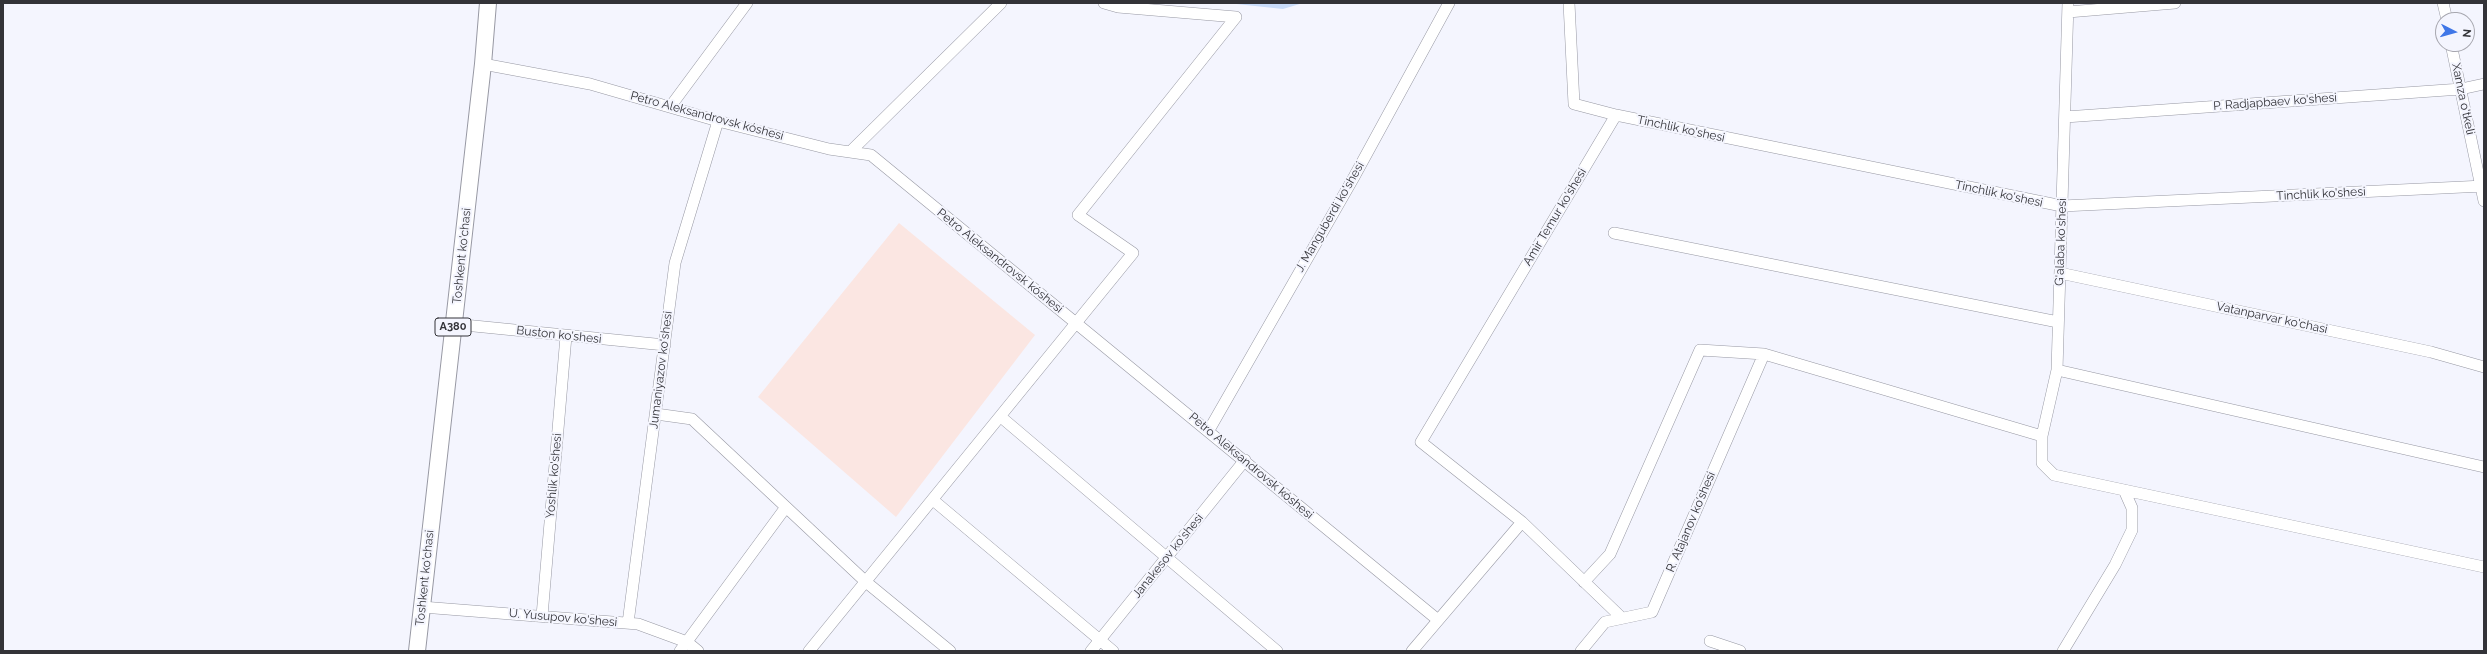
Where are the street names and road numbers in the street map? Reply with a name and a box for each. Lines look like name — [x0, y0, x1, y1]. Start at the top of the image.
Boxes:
street label: Xamza o'tkeli — [2448, 62, 2478, 136]
street label: Petro Aleksandrovsk kóshesi — [629, 89, 785, 143]
street label: P. Radjapbaev ko'shesi — [2213, 90, 2337, 114]
street label: Tinchlik ko'shesi — [1636, 113, 1726, 145]
street label: J. Manguberdi ko'shesi — [1293, 159, 1367, 275]
street label: Amir Temur ko'shesi — [1520, 166, 1590, 268]
street label: Tinchlik ko'shesi — [1954, 178, 2044, 210]
street label: Tinchlik ko'shesi — [2276, 184, 2366, 204]
street label: G'alaba ko'shesi — [2052, 198, 2070, 286]
street label: Petro Aleksandrovsk kóshesi — [934, 206, 1066, 316]
street label: Toshkent ko'chasi — [450, 207, 474, 305]
street label: Vatanparvar ko'chasi — [2215, 299, 2329, 337]
street label: Jumaniyazov ko'shesi — [647, 310, 675, 430]
road number: A380 — [435, 318, 471, 336]
street label: Buston ko'shesi — [516, 323, 602, 347]
street label: Petro Aleksandrovsk kóshesi — [1186, 410, 1316, 522]
street label: Yoshlik ko'shesi — [543, 433, 565, 519]
street label: R. Atajanov ko'shesi — [1663, 470, 1719, 574]
street label: Janakesov ko'shesi — [1130, 511, 1206, 601]
street label: Toshkent ko'chasi — [413, 529, 437, 627]
street label: U. Yusupov ko'shesi — [508, 606, 618, 630]

